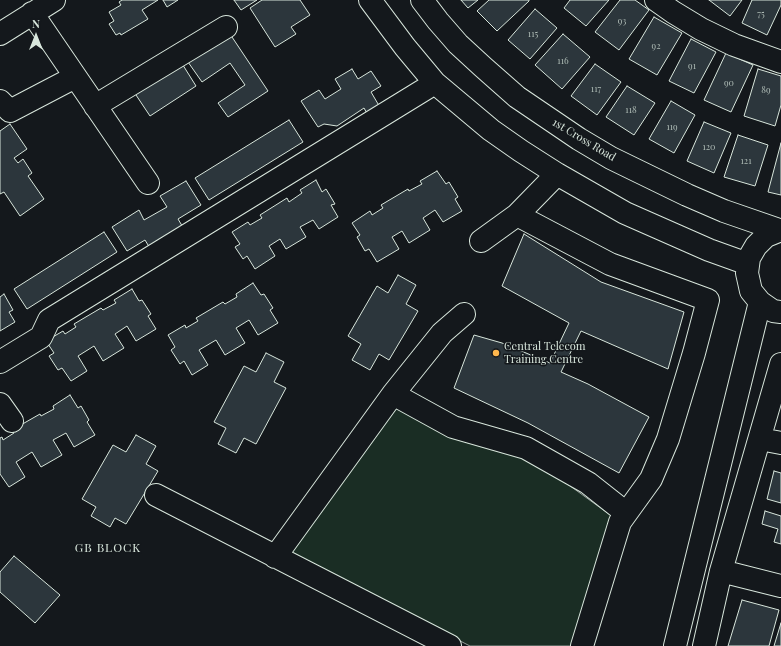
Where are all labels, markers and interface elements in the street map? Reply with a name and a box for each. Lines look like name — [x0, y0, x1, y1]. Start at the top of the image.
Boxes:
house number: 75 — [757, 9, 765, 19]
north arrow — [16, 16, 56, 56]
text: N — [32, 16, 40, 31]
house number: 93 — [618, 16, 626, 26]
house number: 115 — [528, 29, 538, 39]
house number: 92 — [652, 41, 660, 51]
house number: 116 — [557, 56, 569, 66]
house number: 91 — [688, 61, 696, 71]
house number: 90 — [724, 78, 734, 88]
house number: 117 — [591, 84, 601, 94]
house number: 89 — [761, 85, 771, 95]
house number: 118 — [625, 105, 637, 115]
street label: 1st Cross Road — [550, 116, 618, 164]
house number: 119 — [666, 122, 678, 132]
house number: 120 — [702, 142, 716, 152]
house number: 121 — [741, 156, 751, 166]
place label: Central Telecom Training Centre — [504, 340, 586, 366]
marker: Central Telecom Training Centre — [491, 348, 501, 358]
district label: GB BLOCK — [75, 541, 141, 555]

